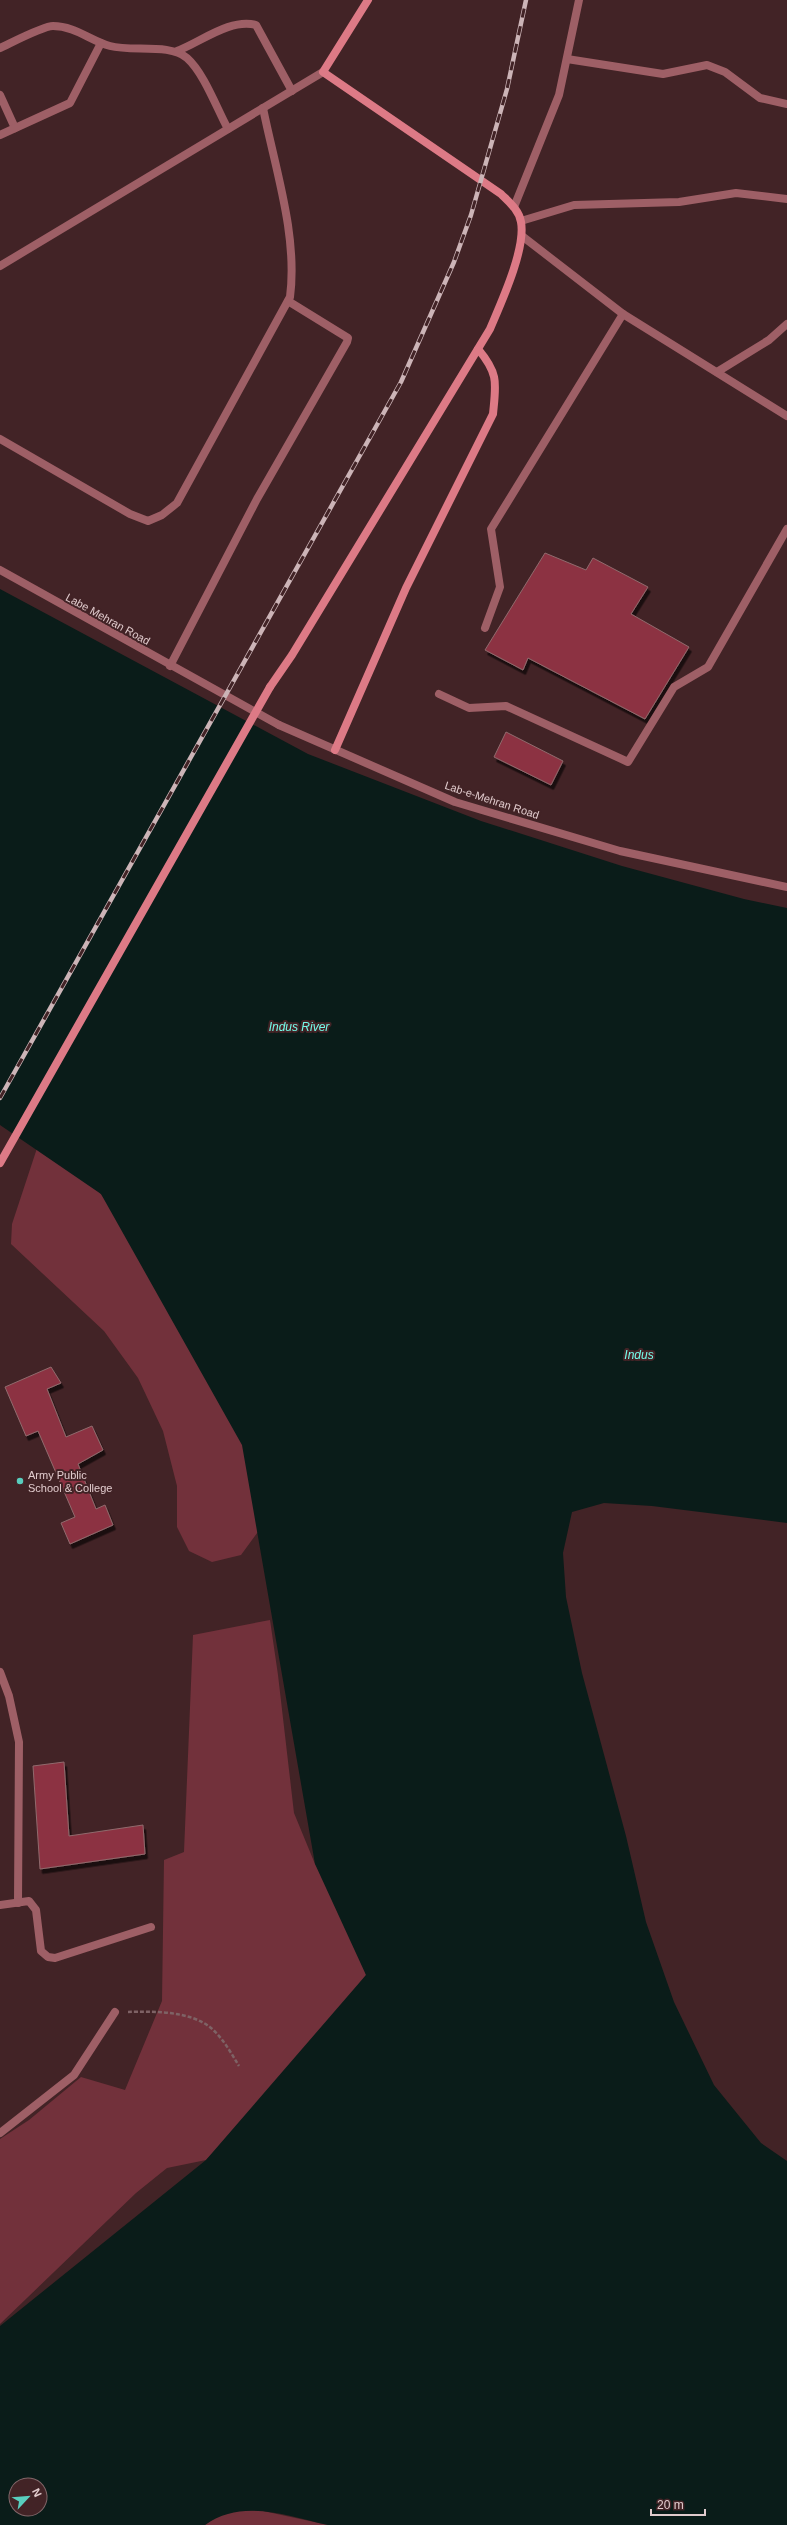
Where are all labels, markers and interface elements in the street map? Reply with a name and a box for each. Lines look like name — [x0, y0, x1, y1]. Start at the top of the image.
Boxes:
street label: Labe Mehran Road — [64, 591, 152, 647]
street label: Lab-e-Mehran Road — [443, 779, 541, 821]
water label: Indus River — [269, 1020, 330, 1034]
water label: Indus — [624, 1348, 654, 1362]
place label: Army Public School & College — [28, 1469, 112, 1494]
marker: Army Public School & College — [15, 1476, 25, 1486]
north arrow — [8, 2477, 48, 2517]
text: N — [30, 2486, 44, 2499]
scale bar — [651, 2491, 705, 2517]
text: 20 m — [657, 2498, 684, 2512]

